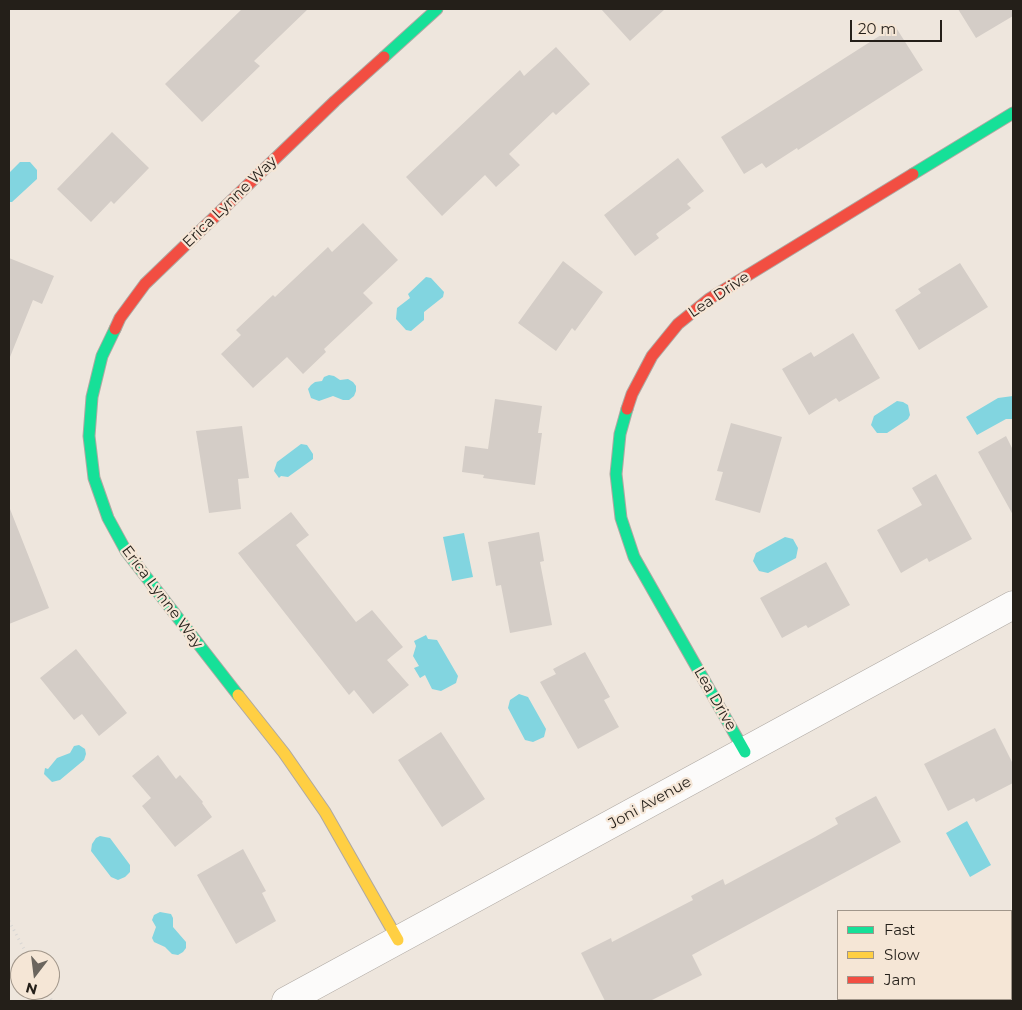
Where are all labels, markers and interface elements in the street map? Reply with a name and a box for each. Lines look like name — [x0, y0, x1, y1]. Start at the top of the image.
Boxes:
scale bar — [852, 10, 944, 42]
text: 20 m — [858, 19, 896, 38]
street label: Erica Lynne Way — [179, 152, 281, 252]
street label: Lea Drive — [685, 268, 753, 322]
street label: Erica Lynne Way — [118, 542, 206, 652]
street label: Lea Drive — [690, 664, 740, 734]
street label: Joni Avenue — [606, 773, 694, 833]
legend — [837, 910, 1012, 1000]
text: Fast — [884, 920, 915, 939]
text: Slow — [884, 945, 920, 964]
north arrow — [10, 950, 60, 1000]
text: Jam — [884, 970, 916, 989]
text: N — [24, 978, 39, 999]

